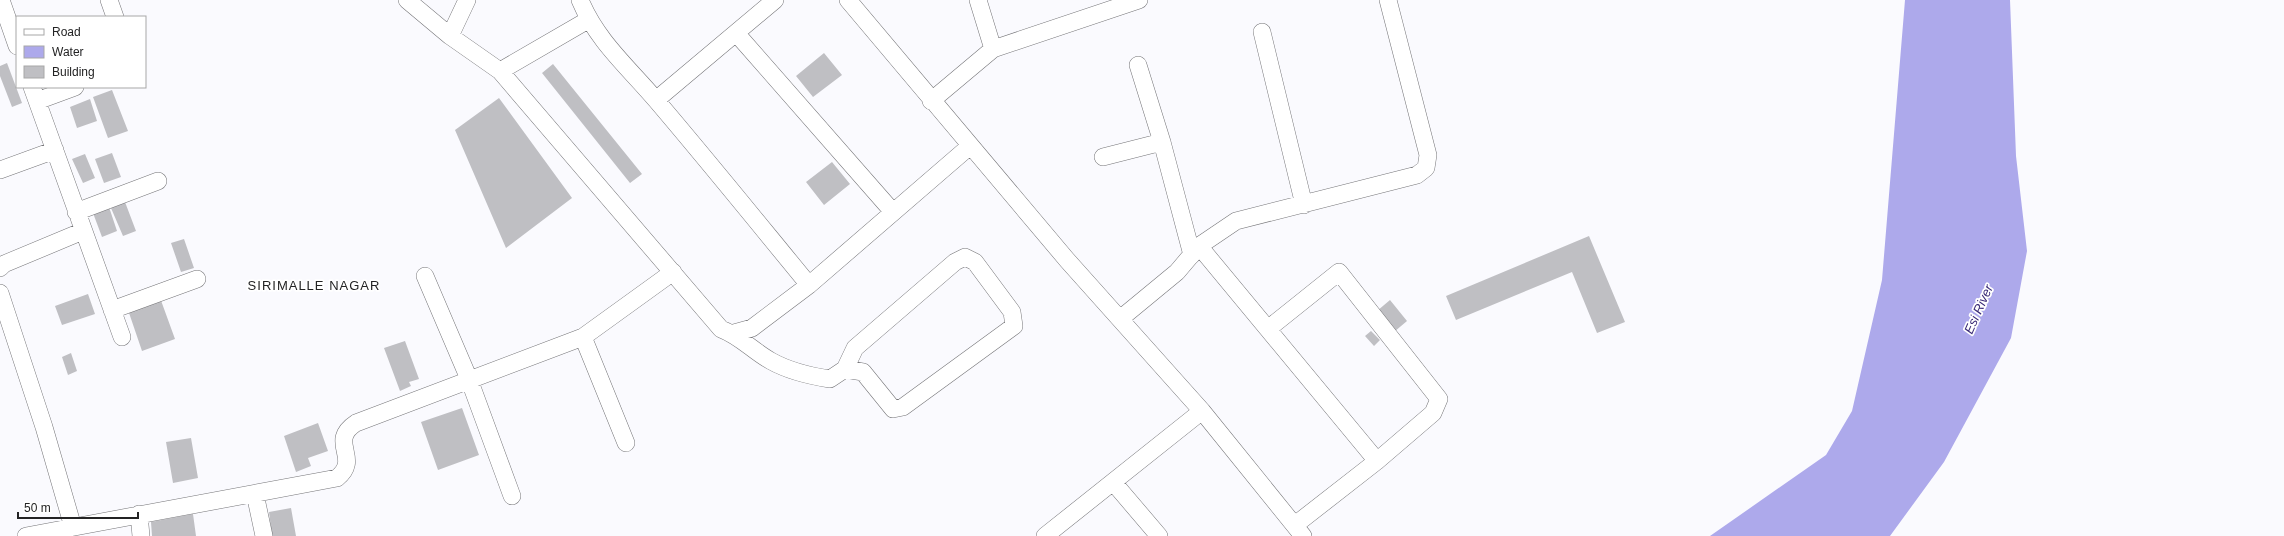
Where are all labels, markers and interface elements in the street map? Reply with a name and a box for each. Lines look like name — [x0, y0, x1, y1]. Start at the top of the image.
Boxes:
legend — [16, 16, 146, 88]
text: Road — [52, 25, 81, 39]
text: Water — [52, 45, 84, 59]
text: Building — [52, 65, 95, 79]
district label: SIRIMALLE NAGAR — [248, 278, 380, 293]
water label: Esi River — [1961, 282, 1996, 336]
scale bar — [18, 494, 138, 520]
text: 50 m — [24, 501, 51, 515]

